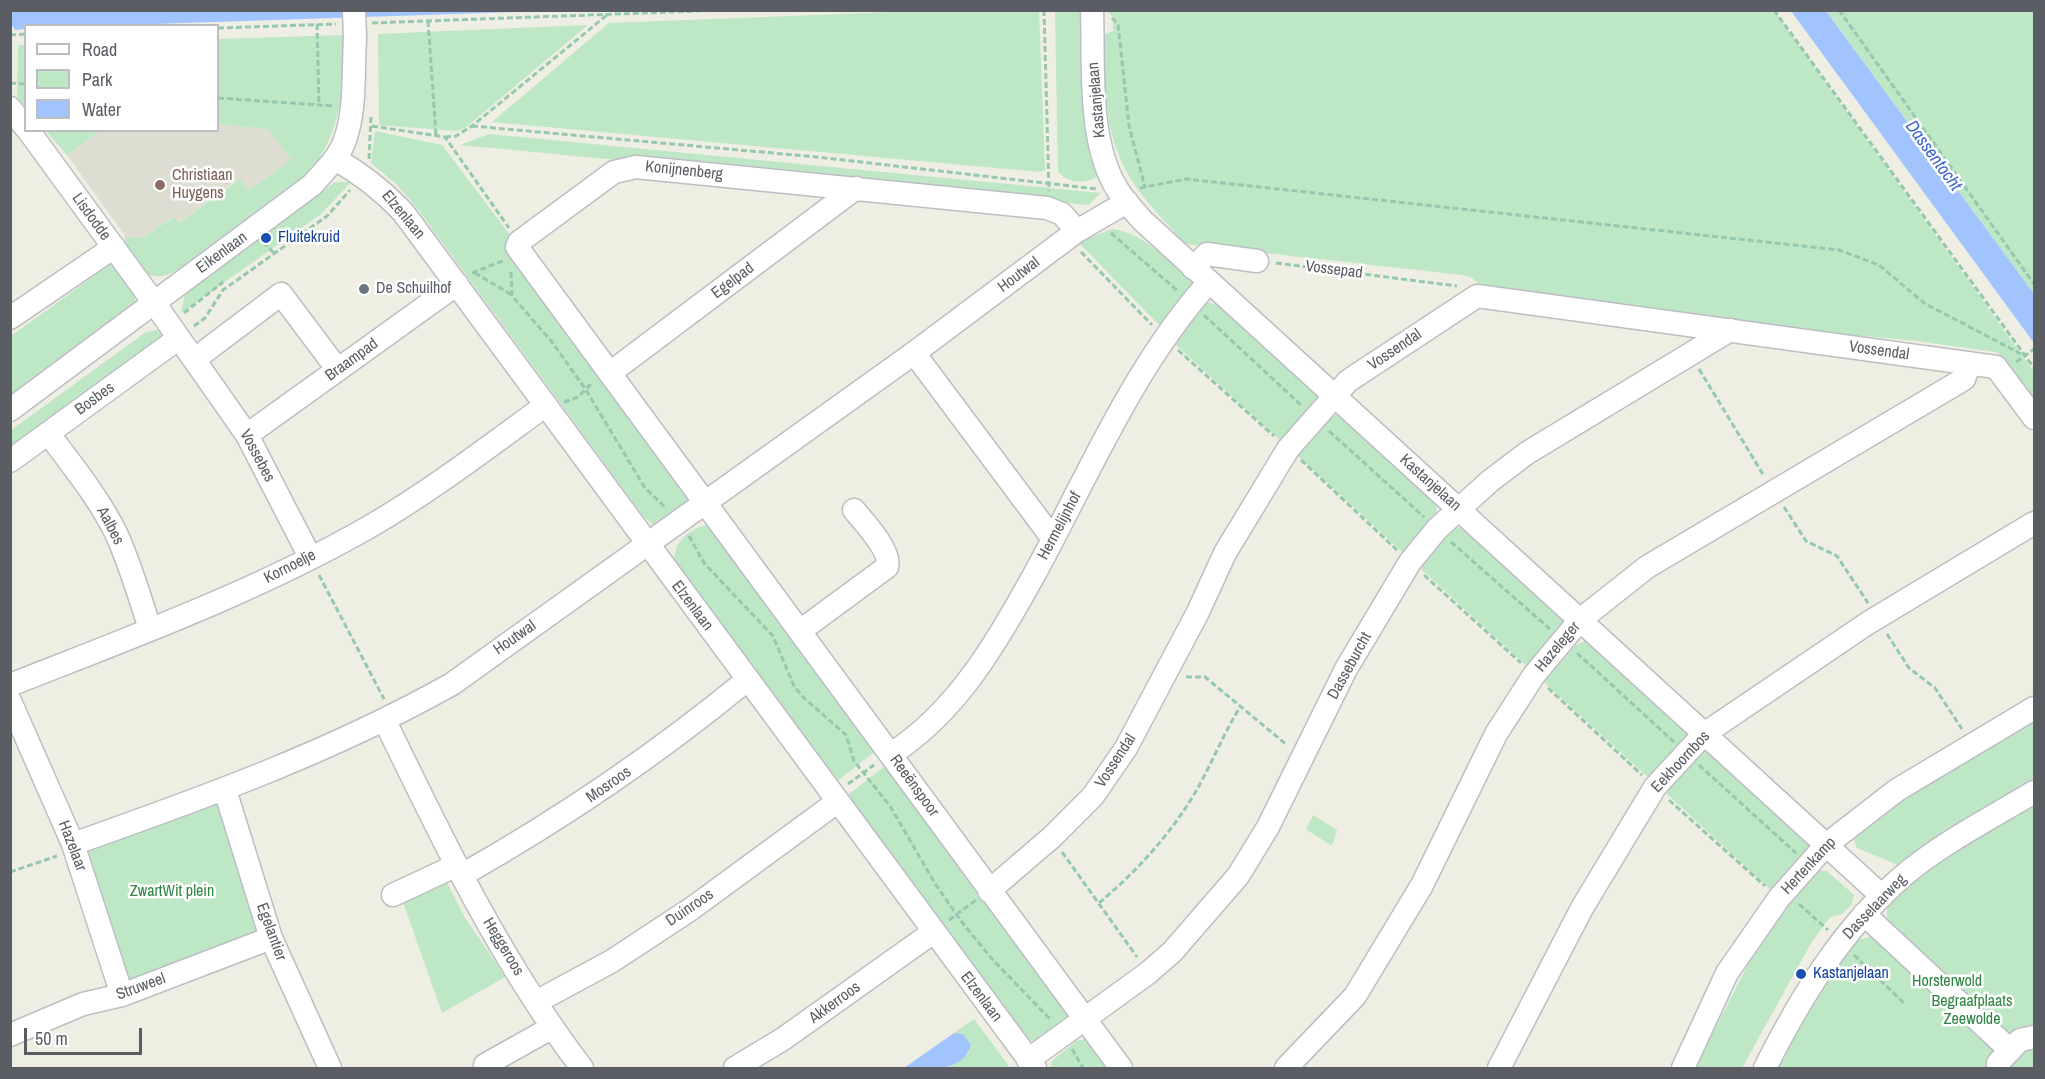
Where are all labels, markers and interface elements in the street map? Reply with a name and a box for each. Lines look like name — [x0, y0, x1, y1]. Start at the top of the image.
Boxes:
legend — [24, 24, 219, 132]
text: Road — [82, 37, 117, 62]
street label: Kastanjelaan — [1084, 61, 1110, 139]
text: Park — [82, 67, 112, 92]
text: Water — [82, 97, 121, 122]
water label: Dassentocht — [1900, 116, 1966, 196]
street label: Konijnenberg — [644, 157, 724, 185]
place label: Christiaan Huygens — [172, 166, 233, 204]
marker: Christiaan Huygens — [153, 178, 167, 192]
street label: Elzenlaan — [377, 187, 429, 243]
street label: Lisdodde — [67, 190, 115, 244]
street label: Eikenlaan — [193, 228, 251, 278]
place label: Fluitekruid — [278, 228, 340, 248]
marker: Fluitekruid — [259, 231, 273, 245]
street label: Houtwal — [994, 253, 1044, 297]
street label: Vossepad — [1304, 257, 1364, 283]
street label: Egelpad — [708, 259, 758, 303]
place label: De Schuilhof — [376, 279, 451, 299]
marker: De Schuilhof — [357, 282, 371, 296]
street label: Vossendal — [1365, 325, 1425, 375]
street label: Braampad — [322, 334, 382, 386]
street label: Vossendal — [1848, 337, 1910, 365]
street label: Bosbes — [72, 378, 118, 420]
street label: Vossebes — [235, 426, 279, 486]
street label: Kastanjelaan — [1395, 450, 1465, 516]
street label: Hermelijnhof — [1034, 489, 1086, 563]
street label: Aalbes — [92, 504, 128, 548]
street label: Kornoelje — [261, 546, 319, 588]
street label: Elzenlaan — [667, 577, 717, 635]
street label: Houtwal — [490, 617, 540, 659]
street label: Hazeleger — [1531, 618, 1585, 676]
street label: Dasseburcht — [1324, 629, 1376, 703]
street label: Eekhoornbos — [1648, 727, 1714, 797]
street label: Vossendal — [1091, 730, 1141, 792]
street label: Reeënspoor — [885, 751, 943, 821]
street label: Mosroos — [583, 763, 635, 807]
street label: Hazelaar — [54, 818, 90, 874]
street label: Hertenkamp — [1778, 833, 1840, 899]
street label: Dasselaarweg — [1839, 870, 1911, 944]
park label: ZwartWit plein — [130, 882, 214, 902]
street label: Duinroos — [663, 885, 717, 931]
street label: Egelantier — [252, 901, 290, 963]
street label: Heggeroos — [478, 915, 528, 979]
place label: Kastanjelaan — [1813, 964, 1889, 984]
marker: Kastanjelaan — [1794, 967, 1808, 981]
street label: Elzenlaan — [956, 968, 1006, 1026]
street label: Struweel — [114, 969, 168, 1005]
park label: Horsterwold — [1912, 972, 1982, 992]
street label: Akkerroos — [805, 978, 865, 1028]
park label: Begraafplaats Zeewolde — [1932, 992, 2012, 1030]
scale bar — [27, 1016, 146, 1054]
text: 50 m — [35, 1026, 68, 1051]

